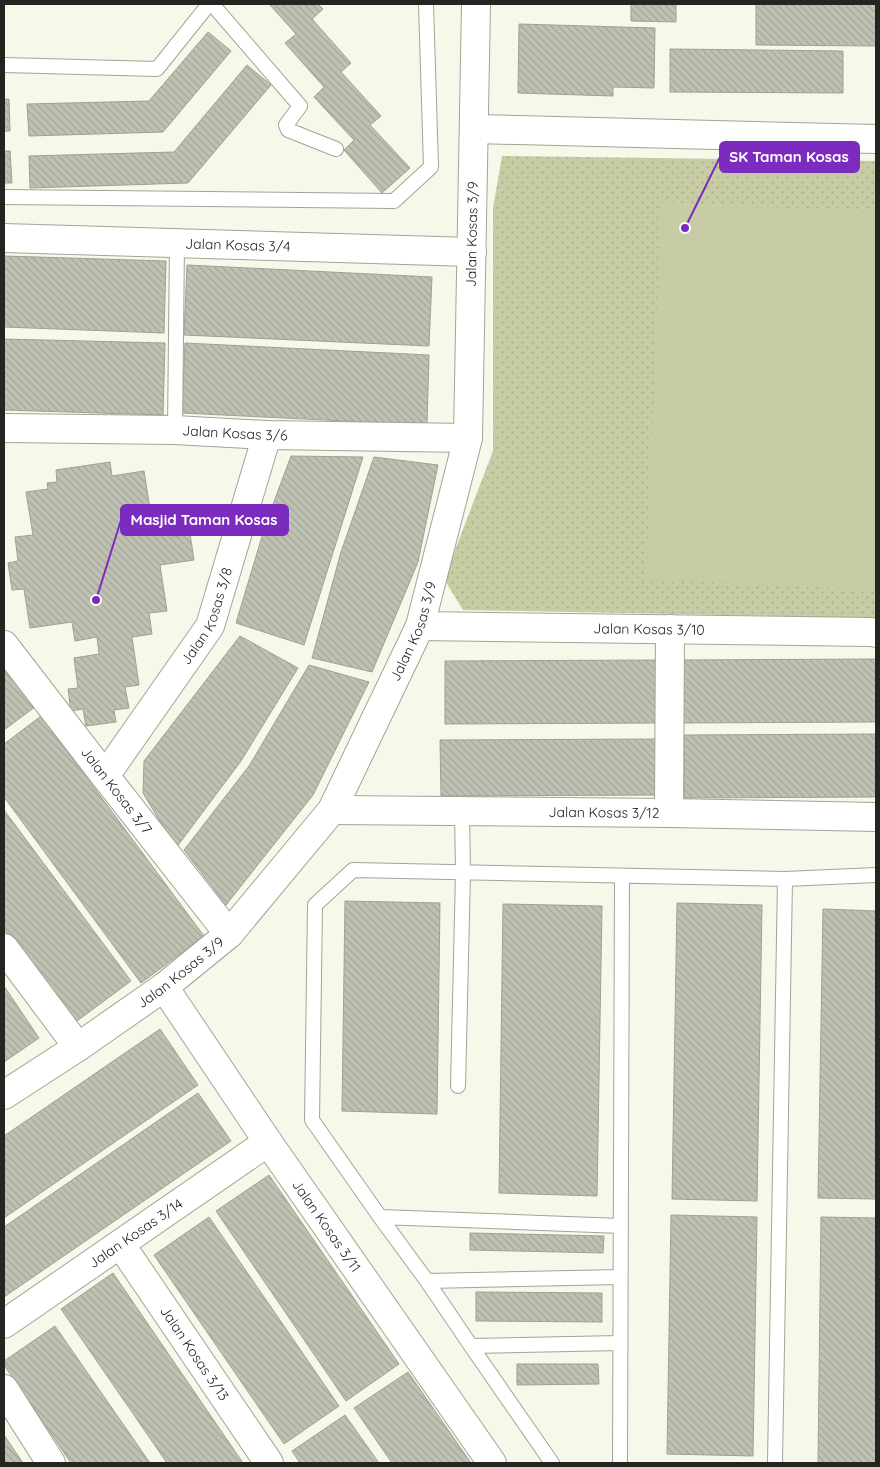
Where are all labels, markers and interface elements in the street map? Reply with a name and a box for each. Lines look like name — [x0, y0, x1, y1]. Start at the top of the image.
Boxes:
callout: SK Taman Kosas — [720, 142, 859, 172]
text: SK Taman Kosas — [729, 147, 849, 166]
street label: Jalan Kosas 3/9 — [462, 181, 482, 287]
street label: Jalan Kosas 3/4 — [185, 234, 291, 256]
street label: Jalan Kosas 3/6 — [182, 421, 288, 444]
callout: Masjid Taman Kosas — [121, 505, 288, 535]
text: Masjid Taman Kosas — [131, 510, 277, 529]
street label: Jalan Kosas 3/8 — [177, 565, 236, 668]
street label: Jalan Kosas 3/9 — [386, 579, 440, 684]
street label: Jalan Kosas 3/10 — [593, 619, 705, 639]
street label: Jalan Kosas 3/7 — [77, 744, 156, 838]
street label: Jalan Kosas 3/12 — [548, 803, 660, 822]
street label: Jalan Kosas 3/9 — [133, 933, 228, 1012]
street label: Jalan Kosas 3/11 — [288, 1176, 365, 1276]
street label: Jalan Kosas 3/14 — [85, 1194, 186, 1272]
street label: Jalan Kosas 3/13 — [156, 1303, 233, 1404]

